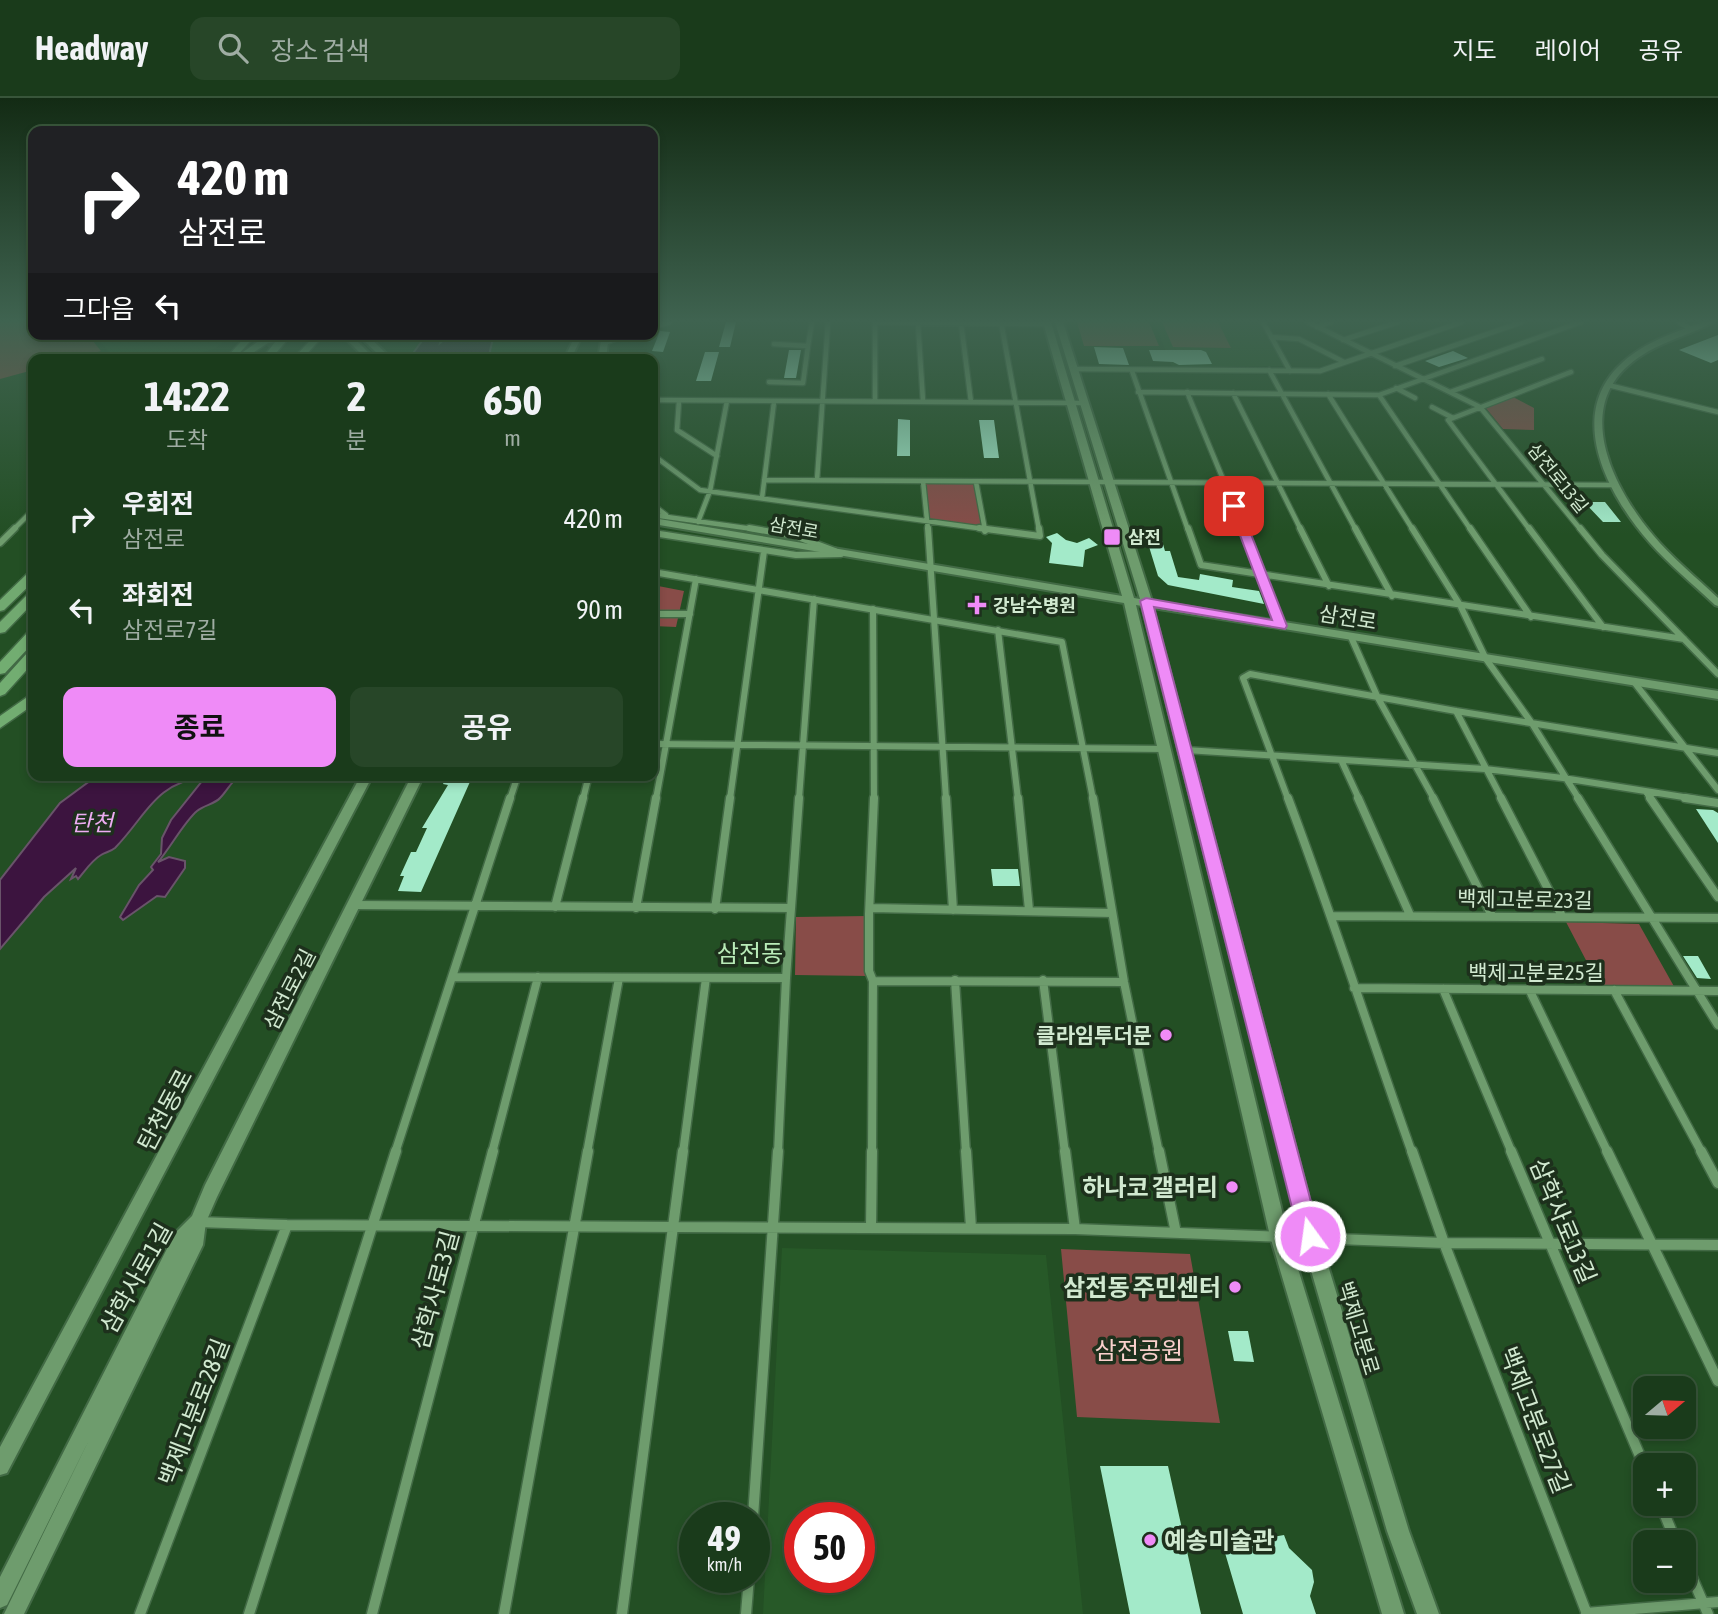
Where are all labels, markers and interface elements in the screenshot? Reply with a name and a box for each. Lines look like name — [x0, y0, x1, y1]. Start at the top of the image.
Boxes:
search box — [190, 17, 680, 80]
text: Headway — [35, 29, 148, 67]
icon: search — [214, 29, 252, 67]
text: 장소 검색 — [270, 36, 370, 66]
text: 지도 — [1452, 37, 1497, 64]
text: 레이어 — [1535, 37, 1601, 64]
text: 공유 — [1639, 37, 1683, 64]
text: 420 m — [178, 149, 289, 205]
icon: right — [63, 154, 154, 245]
text: 삼전로 — [178, 214, 266, 251]
icon: left — [149, 287, 187, 325]
text: 그다음 — [63, 294, 135, 324]
text: 14:22 — [144, 372, 230, 420]
text: 2 — [347, 372, 366, 420]
text: 650 — [483, 376, 542, 424]
text: m — [504, 425, 521, 451]
text: 도착 — [166, 427, 208, 453]
text: 분 — [346, 427, 367, 453]
street label: 삼전로13길 — [1524, 439, 1592, 517]
pin — [1204, 476, 1264, 536]
icon: arrive — [1215, 487, 1253, 525]
text: 우회전 — [122, 489, 194, 519]
icon: right — [63, 500, 101, 538]
text: 420 m — [564, 504, 623, 534]
street label: 삼전로 — [768, 513, 820, 543]
text: 삼전로 — [122, 526, 185, 552]
marker: 삼전 — [1102, 527, 1122, 547]
place label: 삼전 — [1128, 527, 1161, 548]
text: 좌회전 — [122, 580, 194, 610]
icon: left — [63, 591, 101, 629]
text: 90 m — [576, 595, 623, 625]
marker: 강남수병원 — [967, 595, 987, 615]
place label: 강남수병원 — [993, 595, 1076, 616]
street label: 삼전로 — [1317, 601, 1379, 633]
text: 삼전로7길 — [122, 617, 217, 643]
button: 종료 — [63, 687, 336, 767]
button: 공유 — [350, 687, 623, 767]
water label: 탄천 — [71, 810, 116, 836]
street label: 백제고분로23길 — [1457, 886, 1593, 912]
district label: 삼전동 — [717, 940, 783, 967]
street label: 삼전로2길 — [259, 945, 319, 1033]
street label: 백제고분로25길 — [1468, 960, 1604, 984]
place label: 클라임투더문 — [1036, 1023, 1152, 1047]
marker: 클라임투더문 — [1158, 1027, 1174, 1043]
street label: 탄천동로 — [132, 1065, 198, 1155]
street label: 삼학사로13길 — [1525, 1155, 1601, 1287]
place label: 하나코 갤러리 — [1082, 1174, 1218, 1201]
marker: 하나코 갤러리 — [1224, 1179, 1240, 1195]
position arrow — [1273, 1199, 1347, 1273]
street label: 삼학사로1길 — [95, 1218, 177, 1338]
street label: 삼학사로3길 — [406, 1228, 464, 1352]
place label: 삼전동 주민센터 — [1063, 1274, 1221, 1301]
street label: 백제고분로 — [1333, 1278, 1385, 1378]
marker: 삼전동 주민센터 — [1227, 1279, 1243, 1295]
street label: 백제고분로28길 — [154, 1335, 234, 1489]
park label: 삼전공원 — [1095, 1337, 1183, 1364]
street label: 백제고분로27길 — [1495, 1343, 1575, 1497]
north arrow — [1633, 1376, 1696, 1438]
map controls — [1633, 1376, 1696, 1593]
button: + — [1633, 1453, 1696, 1516]
speed limit sign: 50 — [784, 1502, 875, 1593]
text: 49 — [708, 1518, 741, 1558]
place label: 예송미술관 — [1164, 1527, 1274, 1554]
button: − — [1633, 1530, 1696, 1593]
marker: 예송미술관 — [1142, 1532, 1158, 1548]
text: km/h — [707, 1554, 742, 1575]

